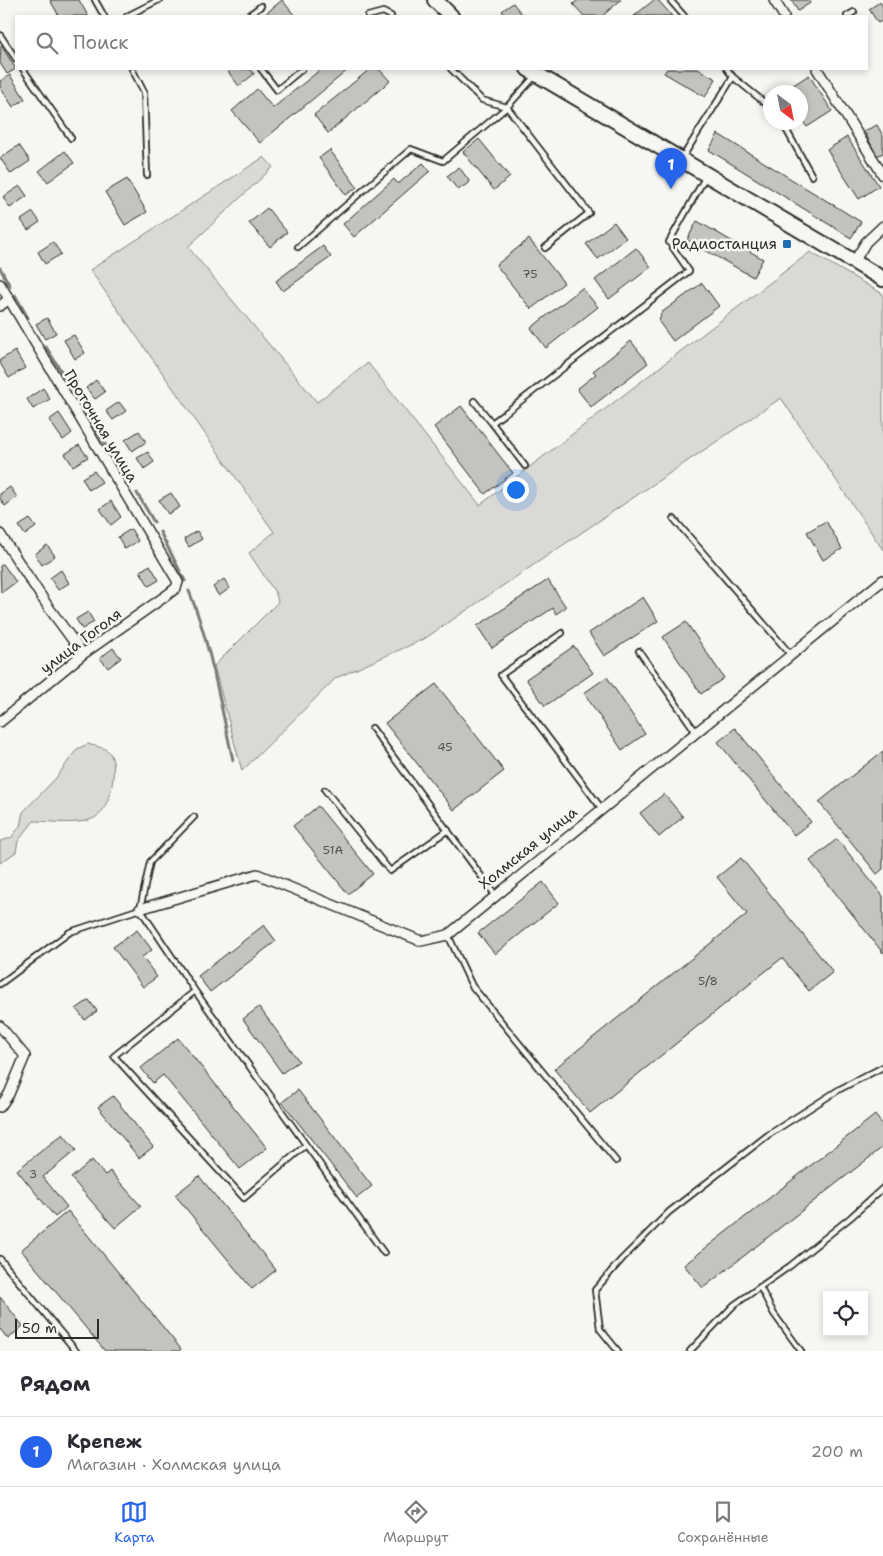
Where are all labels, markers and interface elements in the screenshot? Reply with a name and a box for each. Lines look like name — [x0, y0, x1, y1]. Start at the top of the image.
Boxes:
search box — [15, 15, 868, 70]
icon: search — [33, 29, 61, 57]
text: Поиск — [73, 30, 128, 55]
north arrow — [763, 85, 808, 130]
pin: 1 — [655, 148, 687, 189]
place label: Радиостанция — [672, 234, 777, 254]
marker: Радиостанция — [781, 238, 793, 250]
house number: 75 — [522, 266, 538, 282]
street label: Проточная улица — [59, 366, 143, 487]
your location — [503, 477, 529, 503]
street label: улица Гоголя — [36, 604, 126, 678]
house number: 45 — [437, 739, 453, 755]
street label: Холмская улица — [475, 802, 582, 894]
house number: 51А — [323, 842, 344, 858]
house number: 5/8 — [698, 973, 718, 989]
house number: 3 — [29, 1166, 37, 1182]
map controls — [823, 1291, 868, 1336]
button: locate — [823, 1291, 868, 1336]
scale bar — [15, 1316, 99, 1339]
text: 50 m — [22, 1319, 57, 1337]
text: Рядом — [20, 1370, 90, 1398]
text: Крепеж — [67, 1429, 142, 1454]
text: 1 — [32, 1441, 40, 1462]
text: 200 m — [811, 1441, 863, 1462]
text: Магазин · Холмская улица — [67, 1454, 281, 1475]
tab: Карта — [114, 1498, 154, 1546]
tab: Маршрут — [383, 1498, 448, 1546]
tab: Сохранённые — [677, 1498, 769, 1546]

